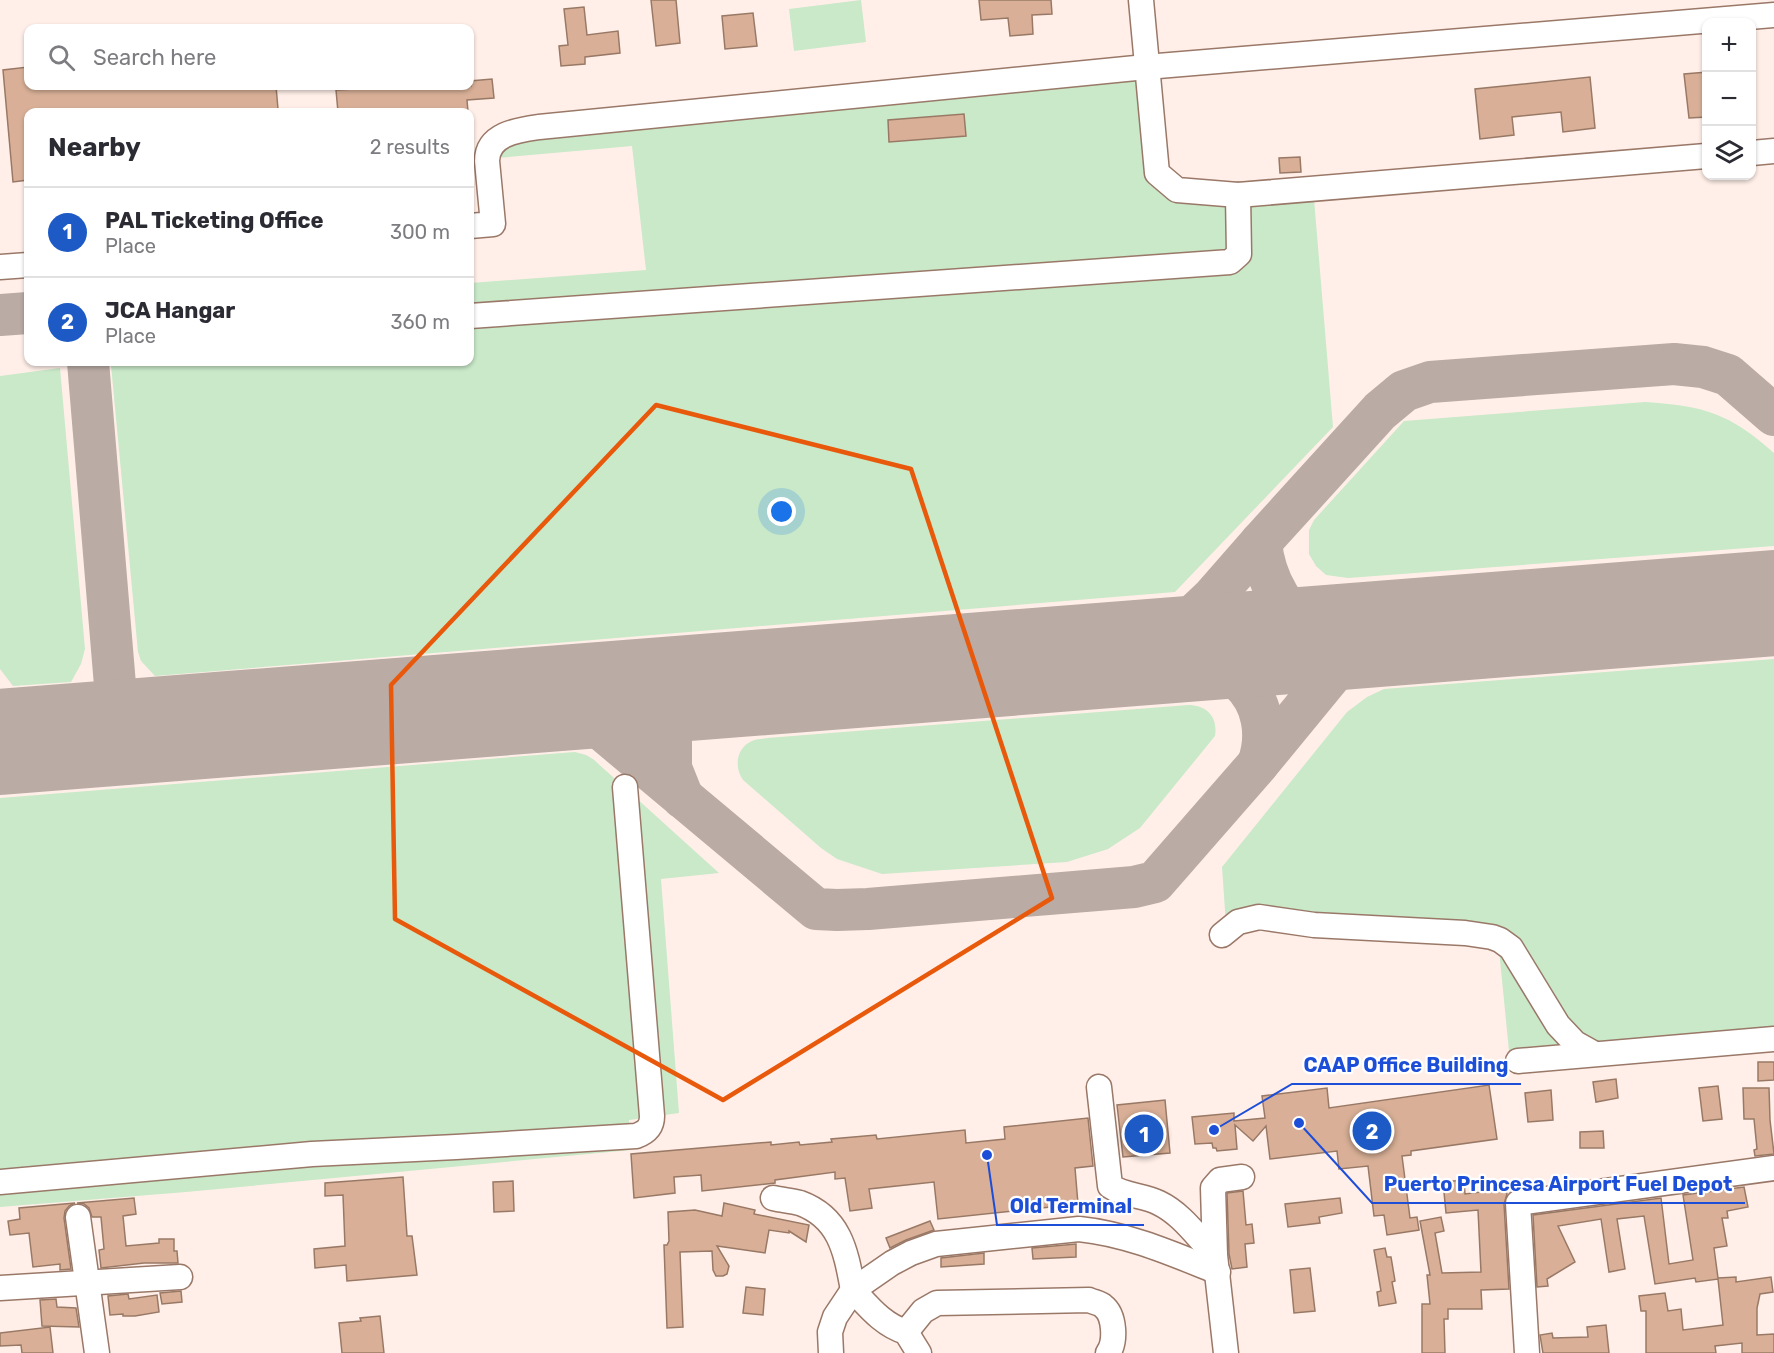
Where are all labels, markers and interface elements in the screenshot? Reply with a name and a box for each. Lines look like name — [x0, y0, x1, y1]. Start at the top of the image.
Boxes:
map controls — [1702, 18, 1756, 180]
button: + — [1702, 18, 1756, 72]
search box — [24, 24, 474, 90]
icon: search — [45, 41, 78, 74]
text: Search here — [93, 44, 216, 71]
button: − — [1702, 72, 1756, 126]
button: layers — [1702, 126, 1756, 180]
text: Nearby — [48, 132, 141, 163]
text: 2 results — [370, 135, 450, 159]
text: PAL Ticketing Office — [105, 207, 324, 234]
text: 1 — [63, 220, 72, 244]
text: 300 m — [390, 220, 450, 244]
text: Place — [105, 234, 156, 258]
text: JCA Hangar — [105, 297, 235, 324]
text: 2 — [61, 310, 74, 334]
text: 360 m — [391, 310, 450, 334]
text: Place — [105, 324, 156, 348]
your location — [767, 497, 796, 526]
callout: CAAP Office Building — [1292, 1046, 1521, 1084]
text: CAAP Office Building — [1303, 1053, 1509, 1077]
pin: 2 — [1352, 1108, 1392, 1154]
pin: 1 — [1124, 1112, 1164, 1156]
callout: Puerto Princesa Airport Fuel Depot — [1372, 1165, 1745, 1203]
text: Puerto Princesa Airport Fuel Depot — [1384, 1172, 1732, 1196]
callout: Old Terminal — [997, 1187, 1144, 1225]
text: Old Terminal — [1010, 1194, 1132, 1218]

